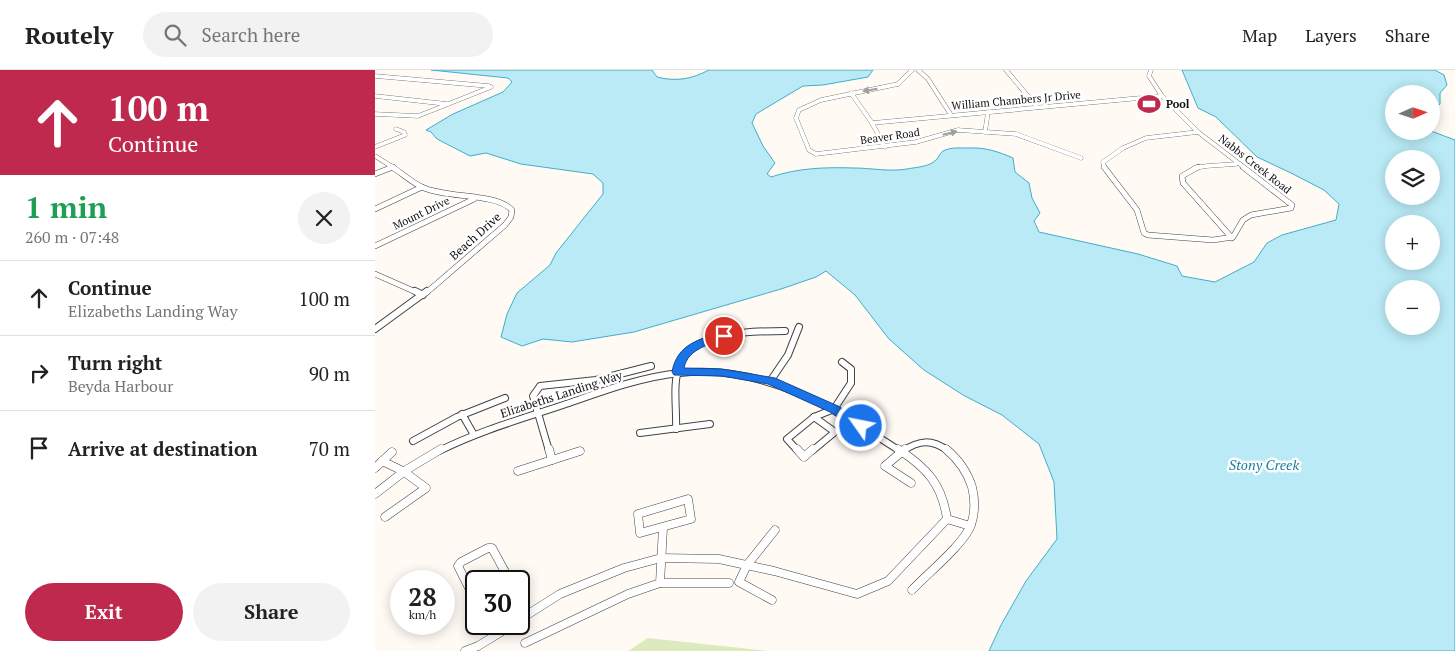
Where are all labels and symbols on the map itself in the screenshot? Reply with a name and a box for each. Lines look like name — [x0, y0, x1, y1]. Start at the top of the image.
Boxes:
north arrow — [1385, 85, 1440, 140]
one-way arrow — [861, 87, 877, 95]
street label: William Chambers Jr Drive — [951, 87, 1082, 113]
sports icon: Pool — [1136, 91, 1162, 117]
place label: Pool — [1166, 97, 1190, 111]
street label: Beaver Road — [859, 125, 921, 147]
one-way arrow — [942, 128, 957, 136]
street label: Nabbs Creek Road — [1216, 131, 1294, 197]
street label: Mount Drive — [390, 193, 452, 233]
street label: Beach Drive — [446, 209, 504, 263]
pin — [703, 315, 745, 357]
street label: Elizabeths Landing Way — [498, 367, 625, 421]
position arrow — [834, 399, 886, 451]
water label: Stony Creek — [1229, 455, 1299, 474]
speed limit sign: 30 — [465, 570, 530, 635]

